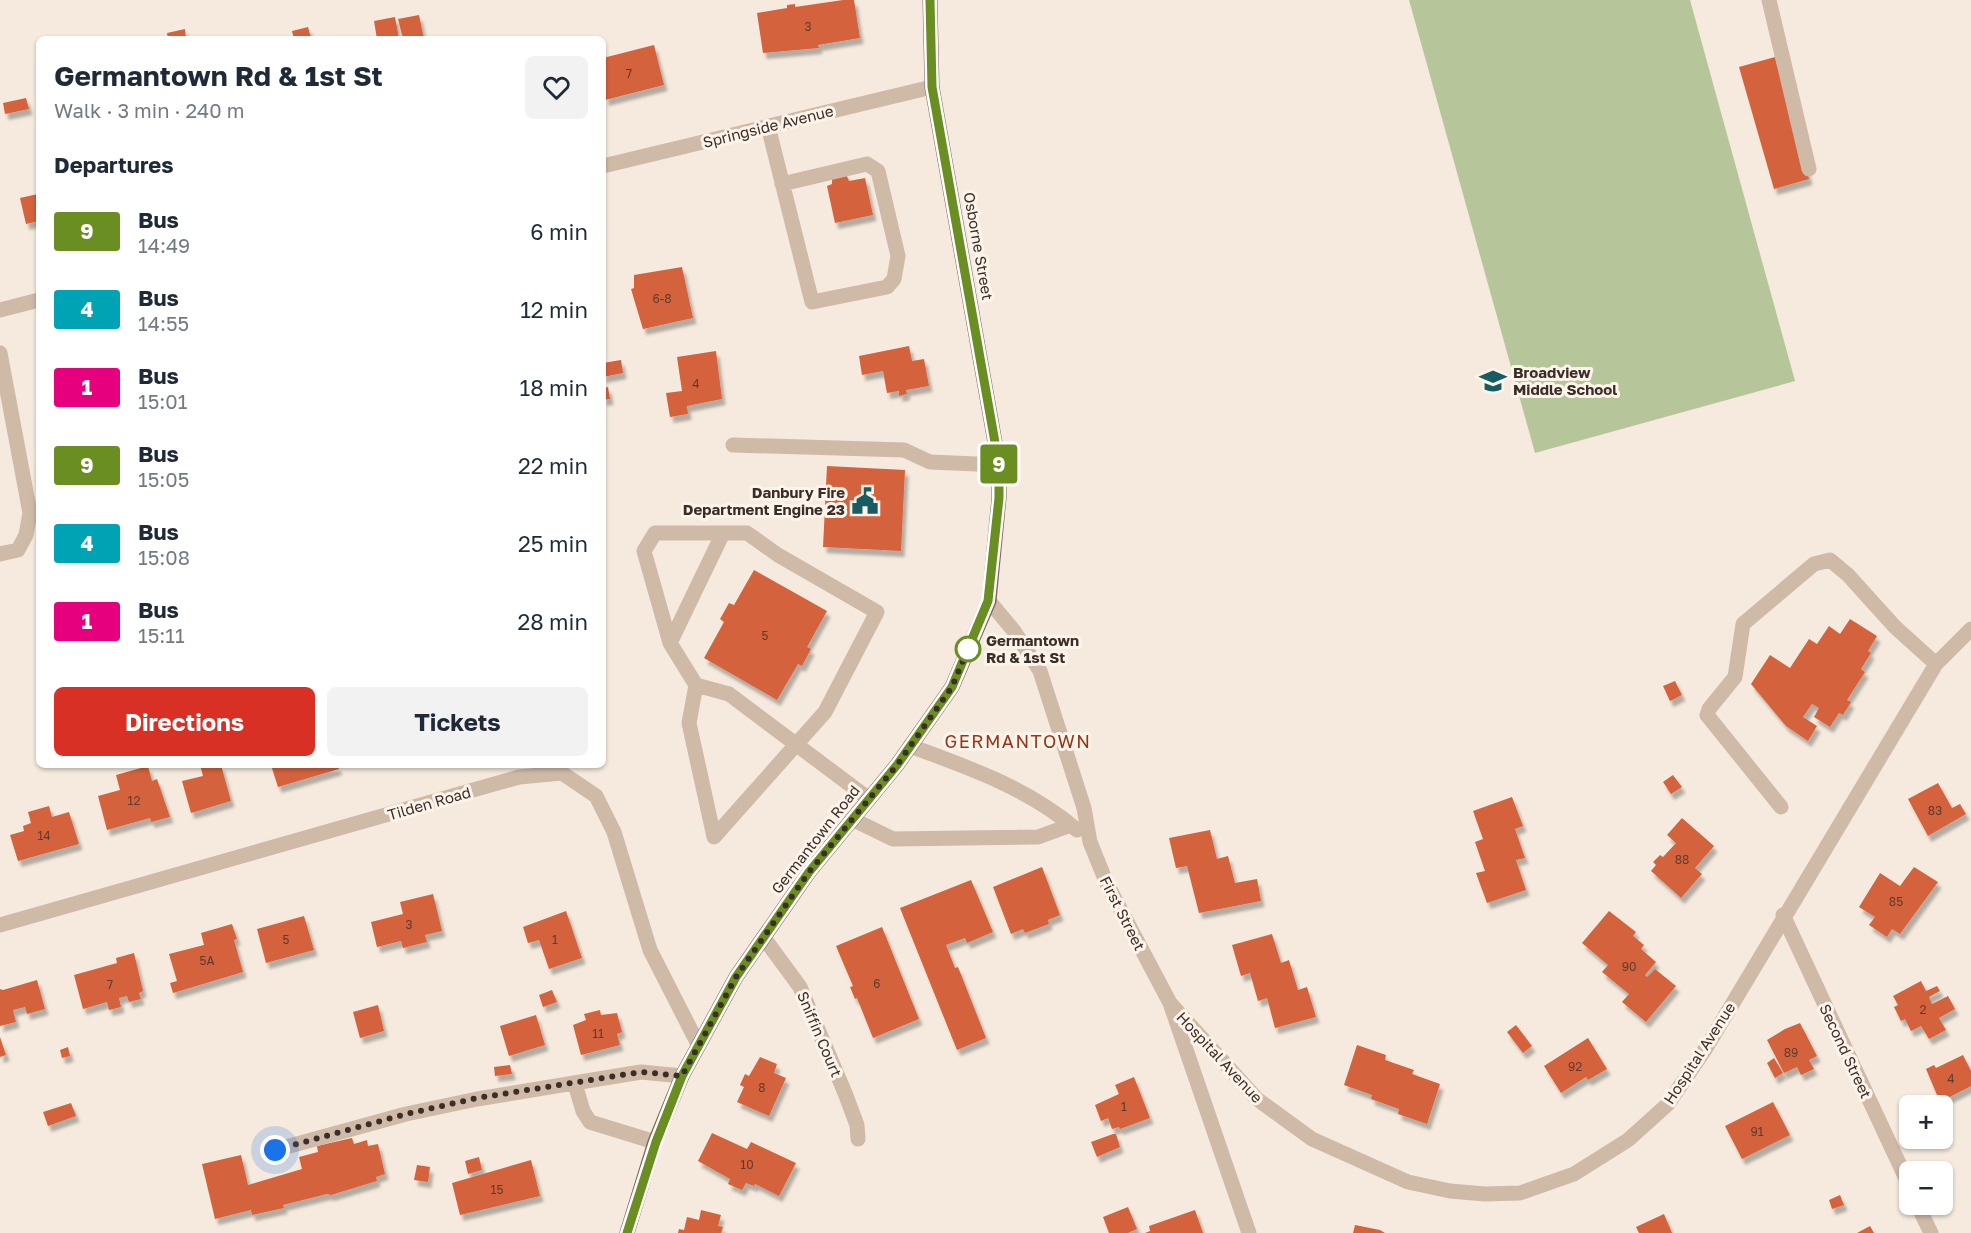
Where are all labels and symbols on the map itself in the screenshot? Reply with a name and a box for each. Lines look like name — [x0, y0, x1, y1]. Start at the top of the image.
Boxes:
house number: 3 — [804, 19, 812, 34]
house number: 7 — [626, 66, 632, 81]
street label: Springside Avenue — [701, 101, 835, 151]
street label: Osborne Street — [961, 191, 997, 301]
house number: 6-8 — [652, 291, 672, 306]
place label: Broadview Middle School — [1513, 363, 1617, 398]
school or university icon: Broadview Middle School — [1478, 366, 1508, 396]
house number: 4 — [692, 376, 700, 391]
line badge: 9 — [980, 444, 1018, 484]
place label: Danbury Fire Department Engine 23 — [683, 483, 845, 518]
public building icon: Danbury Fire Department Engine 23 — [850, 486, 880, 516]
house number: 5 — [762, 628, 769, 643]
place label: Germantown Rd & 1st St — [986, 631, 1079, 666]
marker: Germantown Rd & 1st St — [955, 636, 981, 662]
district label: GERMANTOWN — [944, 730, 1092, 752]
street label: Germantown Road — [767, 781, 863, 897]
street label: Tilden Road — [385, 783, 473, 823]
house number: 12 — [128, 793, 140, 808]
house number: 83 — [1928, 803, 1942, 818]
house number: 14 — [37, 828, 51, 843]
house number: 88 — [1675, 852, 1689, 867]
street label: First Street — [1097, 873, 1149, 953]
house number: 85 — [1889, 894, 1903, 909]
house number: 3 — [405, 917, 413, 932]
house number: 5 — [283, 932, 290, 947]
house number: 1 — [552, 932, 558, 947]
house number: 5A — [199, 953, 215, 968]
house number: 90 — [1622, 959, 1636, 974]
house number: 6 — [873, 976, 881, 991]
house number: 7 — [107, 977, 113, 992]
street label: Sniffin Court — [794, 988, 846, 1080]
street label: Hospital Avenue — [1659, 999, 1739, 1107]
street label: Second Street — [1816, 1001, 1876, 1101]
house number: 2 — [1920, 1002, 1927, 1017]
street label: Hospital Avenue — [1173, 1008, 1267, 1106]
house number: 11 — [592, 1026, 604, 1041]
house number: 89 — [1784, 1045, 1798, 1060]
house number: 92 — [1568, 1059, 1582, 1074]
house number: 4 — [1947, 1071, 1955, 1086]
house number: 8 — [758, 1080, 766, 1095]
house number: 1 — [1121, 1099, 1127, 1114]
house number: 91 — [1750, 1124, 1764, 1139]
your location — [260, 1135, 290, 1165]
house number: 10 — [740, 1157, 754, 1172]
house number: 15 — [491, 1182, 503, 1197]

